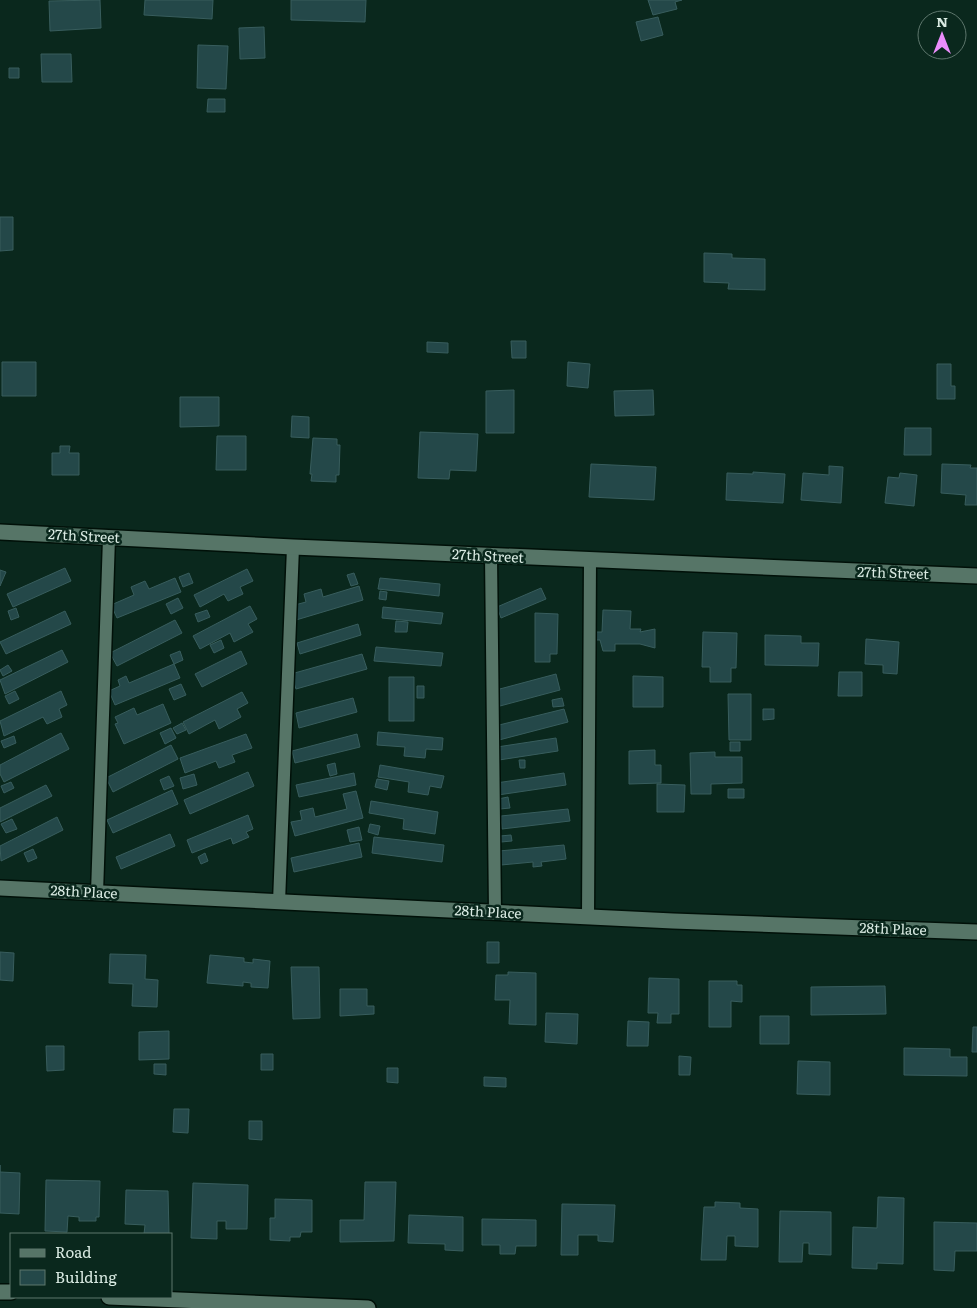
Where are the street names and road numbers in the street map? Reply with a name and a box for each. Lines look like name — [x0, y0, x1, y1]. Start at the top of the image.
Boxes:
street label: 27th Street — [48, 523, 121, 547]
street label: 27th Street — [452, 543, 525, 567]
street label: 27th Street — [857, 561, 930, 583]
street label: 28th Place — [50, 879, 118, 903]
street label: 28th Place — [454, 899, 522, 923]
street label: 28th Place — [859, 917, 927, 939]

